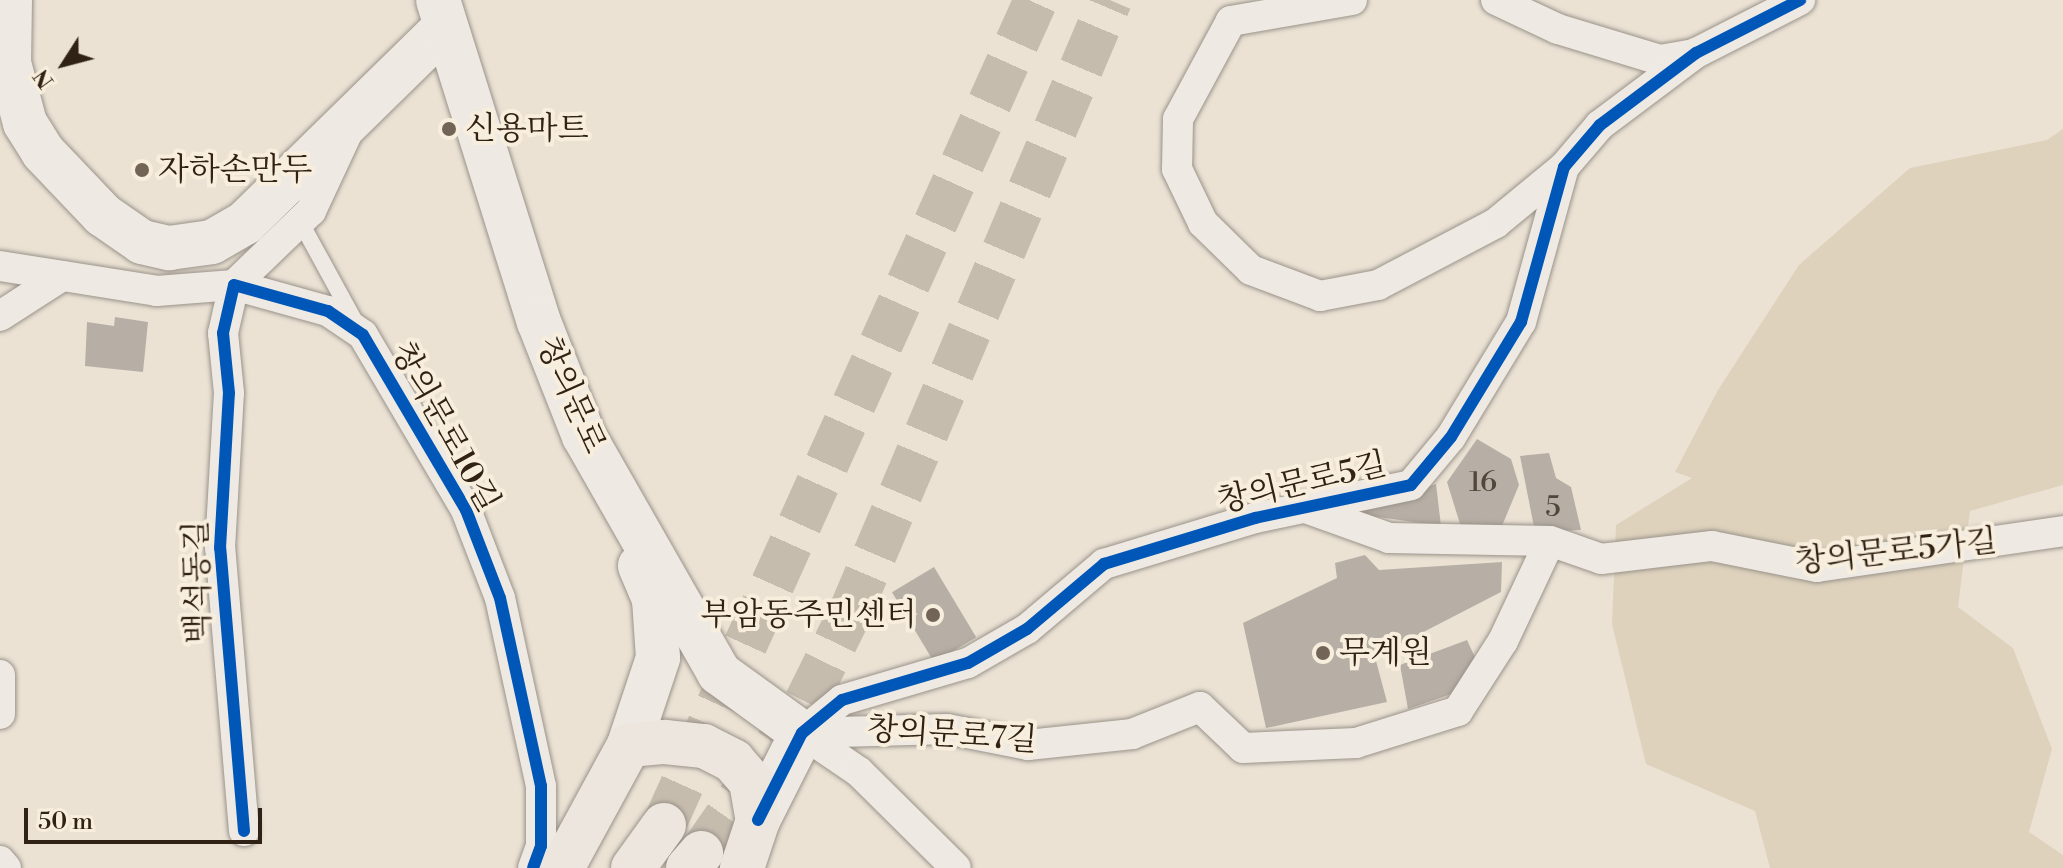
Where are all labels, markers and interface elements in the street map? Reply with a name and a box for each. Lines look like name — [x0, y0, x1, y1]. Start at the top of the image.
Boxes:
north arrow — [24, 24, 104, 104]
text: N — [28, 63, 60, 93]
place label: 신용마트 — [465, 110, 589, 148]
marker: 신용마트 — [440, 120, 458, 138]
place label: 자하손만두 — [158, 151, 313, 189]
marker: 자하손만두 — [133, 161, 151, 179]
street label: 창의문로 — [528, 331, 614, 459]
street label: 창의문로10길 — [383, 335, 507, 519]
street label: 창의문로5길 — [1214, 445, 1390, 521]
house number: 16 — [1469, 466, 1497, 500]
house number: 5 — [1545, 491, 1561, 525]
street label: 백석동길 — [178, 520, 218, 644]
street label: 창의문로5가길 — [1793, 522, 1999, 582]
place label: 부암동주민센터 — [701, 596, 917, 634]
marker: 부암동주민센터 — [924, 606, 942, 624]
place label: 무계원 — [1339, 634, 1432, 672]
marker: 무계원 — [1314, 644, 1332, 662]
street label: 창의문로7길 — [866, 710, 1038, 760]
scale bar — [28, 792, 266, 842]
text: 50 m — [38, 807, 93, 837]

